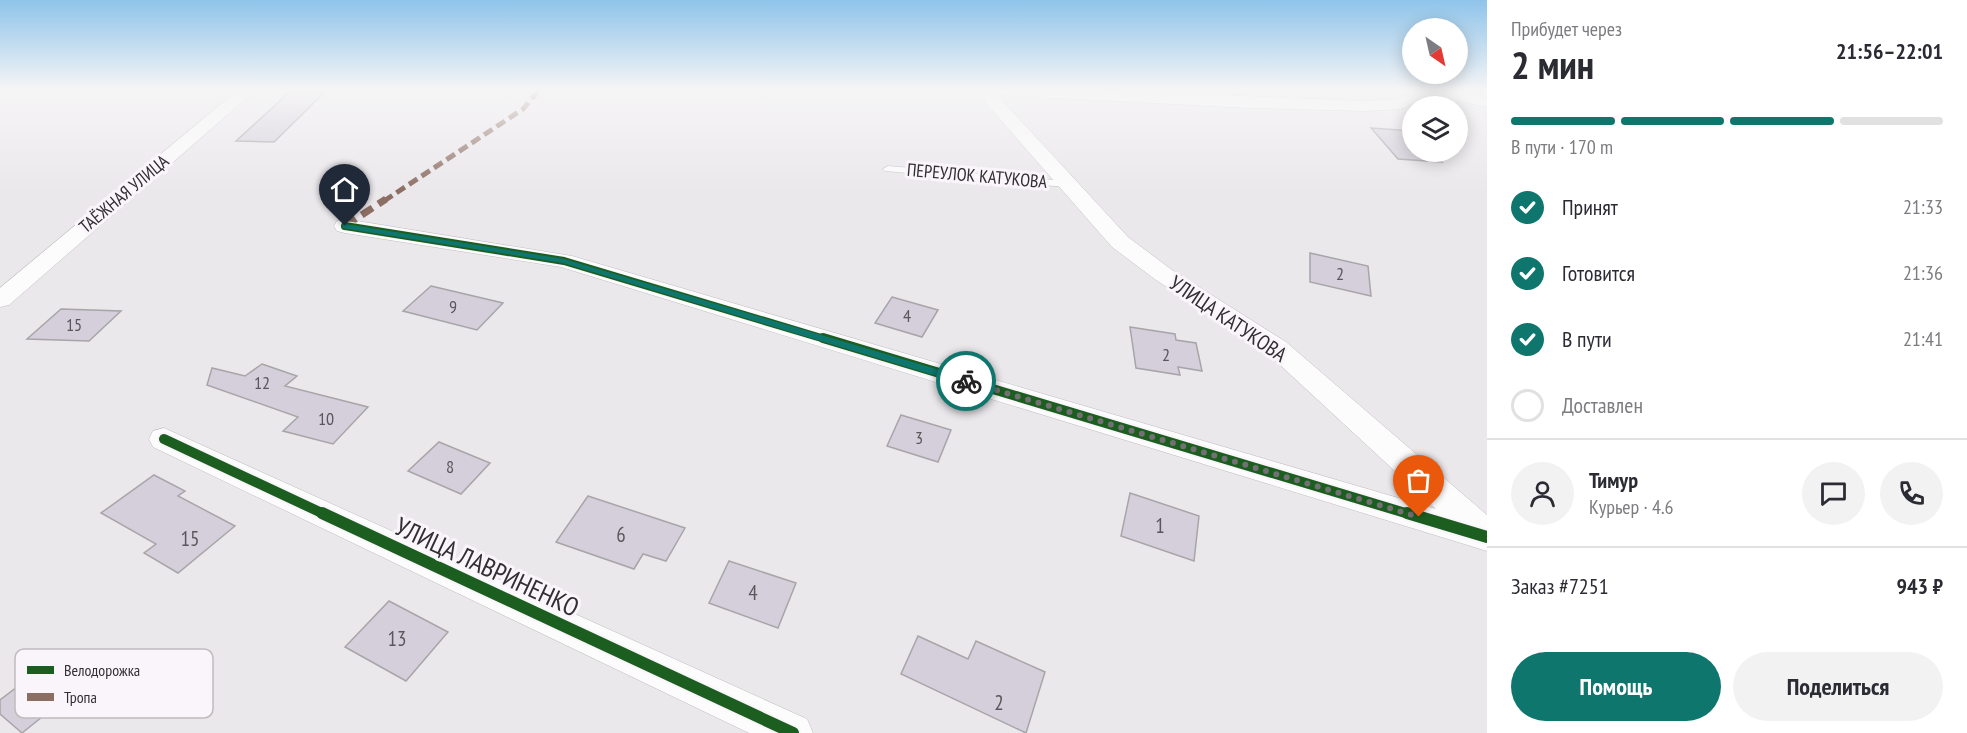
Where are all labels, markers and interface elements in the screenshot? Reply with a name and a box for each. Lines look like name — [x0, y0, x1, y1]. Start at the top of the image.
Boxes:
text: Прибудет через — [1511, 16, 1622, 42]
north arrow — [1402, 18, 1468, 84]
map controls — [1402, 18, 1468, 162]
text: 21:56–22:01 — [1836, 37, 1943, 65]
text: 2 мин — [1511, 39, 1594, 90]
button: layers — [1402, 96, 1468, 162]
text: В пути · 170 m — [1511, 134, 1613, 160]
street label: ТАЁЖНАЯ УЛИЦА — [74, 149, 174, 238]
street label: ПЕРЕУЛОК КАТУКОВА — [906, 158, 1049, 193]
pin — [319, 164, 370, 226]
icon: home — [328, 173, 361, 206]
icon: check — [1511, 191, 1544, 224]
text: Принят — [1562, 193, 1618, 221]
text: 21:33 — [1903, 194, 1943, 220]
icon: check — [1511, 257, 1544, 290]
text: Готовится — [1562, 259, 1635, 287]
text: 21:36 — [1903, 260, 1943, 286]
house number: 2 — [1336, 262, 1344, 285]
street label: УЛИЦА КАТУКОВА — [1164, 269, 1292, 368]
house number: 9 — [449, 295, 457, 318]
house number: 4 — [903, 304, 911, 327]
house number: 15 — [66, 313, 82, 336]
icon: check — [1511, 323, 1544, 356]
text: В пути — [1562, 325, 1612, 353]
text: 21:41 — [1903, 326, 1943, 352]
house number: 2 — [1162, 343, 1170, 366]
courier — [936, 351, 996, 411]
icon: bike — [950, 365, 983, 398]
house number: 12 — [254, 371, 270, 394]
text: Доставлен — [1562, 391, 1643, 419]
house number: 10 — [318, 407, 334, 430]
house number: 3 — [915, 426, 923, 449]
house number: 8 — [446, 455, 454, 478]
pin — [1393, 455, 1444, 517]
button: person — [1511, 462, 1574, 525]
button: chat — [1802, 462, 1865, 525]
button: phone — [1880, 462, 1943, 525]
icon: bag — [1402, 464, 1435, 497]
text: Тимур — [1589, 466, 1638, 494]
text: Курьер · 4.6 — [1589, 494, 1674, 520]
street label: УЛИЦА ЛАВРИНЕНКО — [390, 510, 584, 624]
house number: 1 — [1155, 512, 1165, 539]
house number: 6 — [616, 521, 626, 548]
house number: 15 — [181, 525, 199, 552]
text: Заказ #7251 — [1511, 572, 1609, 600]
text: 943 ₽ — [1896, 572, 1943, 600]
house number: 4 — [748, 579, 758, 606]
house number: 13 — [388, 625, 406, 652]
legend — [15, 649, 213, 718]
button: Помощь — [1511, 652, 1721, 721]
button: Поделиться — [1733, 652, 1943, 721]
text: Велодорожка — [64, 660, 140, 680]
text: Тропа — [64, 687, 97, 707]
house number: 2 — [994, 689, 1004, 716]

